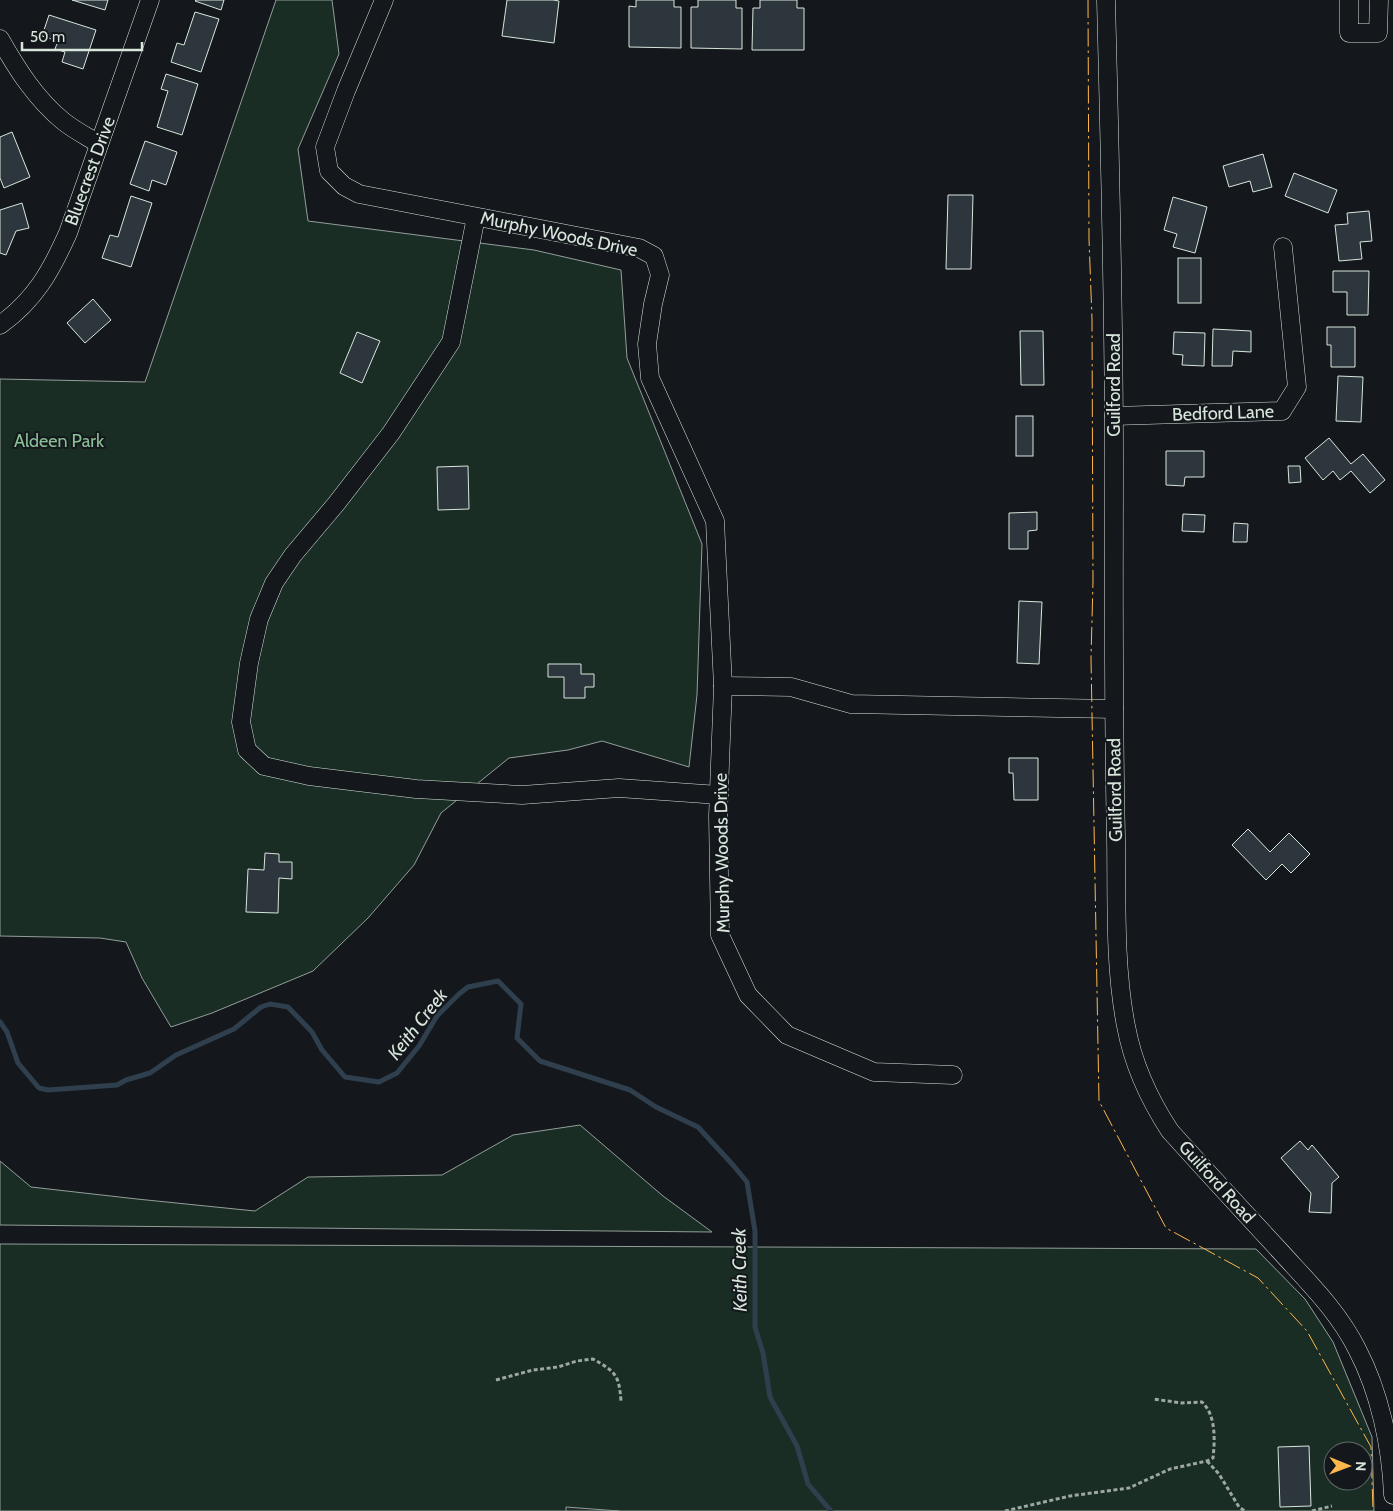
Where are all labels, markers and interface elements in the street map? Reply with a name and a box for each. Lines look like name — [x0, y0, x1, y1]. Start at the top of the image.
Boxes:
scale bar — [22, 20, 142, 52]
text: 50 m — [30, 28, 65, 46]
street label: Bluecrest Drive — [60, 114, 120, 228]
street label: Murphy Woods Drive — [478, 207, 640, 261]
street label: Guilford Road — [1103, 333, 1125, 437]
street label: Bedford Lane — [1172, 400, 1274, 426]
park label: Aldeen Park — [14, 430, 105, 452]
street label: Guilford Road — [1103, 738, 1127, 842]
street label: Murphy Woods Drive — [710, 773, 734, 933]
water label: Keith Creek — [383, 984, 453, 1064]
street label: Guilford Road — [1174, 1136, 1260, 1228]
water label: Keith Creek — [727, 1227, 752, 1312]
north arrow — [1323, 1441, 1373, 1491]
text: N — [1352, 1461, 1370, 1471]

